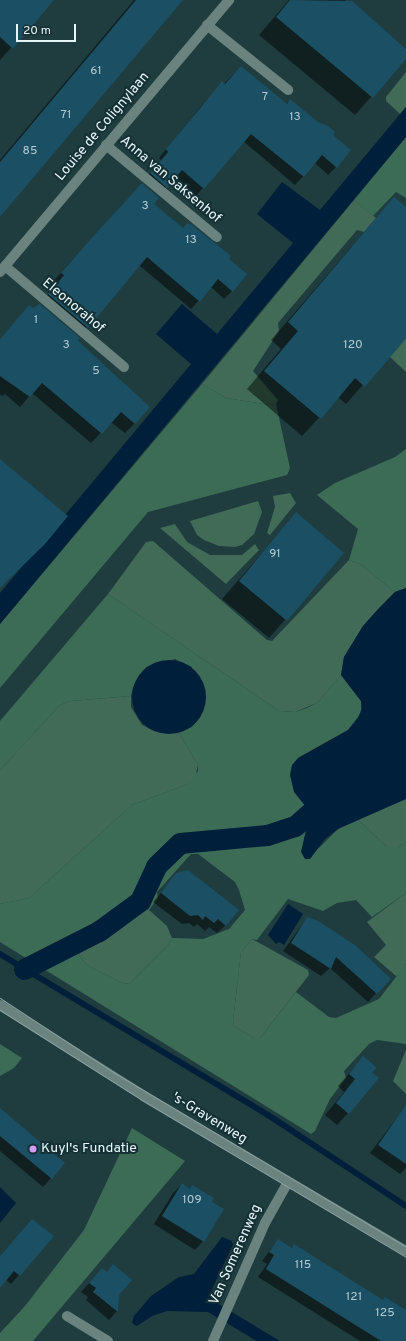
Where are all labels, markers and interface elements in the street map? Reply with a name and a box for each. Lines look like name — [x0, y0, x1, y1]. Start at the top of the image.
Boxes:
scale bar — [18, 16, 78, 42]
text: 20 m — [23, 23, 51, 39]
house number: 61 — [90, 65, 102, 79]
street label: Louise de Colignylaan — [53, 69, 153, 185]
house number: 7 — [262, 91, 268, 105]
house number: 71 — [61, 109, 71, 123]
house number: 13 — [289, 111, 301, 125]
street label: Anna van Saksenhof — [116, 133, 224, 227]
house number: 85 — [23, 145, 37, 159]
house number: 3 — [141, 200, 149, 214]
house number: 13 — [185, 234, 197, 248]
street label: Eleonorahof — [38, 275, 108, 337]
house number: 1 — [34, 314, 38, 328]
house number: 3 — [62, 339, 70, 353]
house number: 120 — [343, 339, 363, 353]
house number: 5 — [92, 365, 100, 379]
house number: 91 — [269, 548, 281, 562]
street label: 's-Gravenweg — [168, 1090, 250, 1148]
place label: Kuyl's Fundatie — [41, 1141, 137, 1157]
marker: Kuyl's Fundatie — [28, 1144, 38, 1154]
house number: 109 — [182, 1194, 202, 1208]
street label: Van Somerenweg — [206, 1202, 266, 1308]
house number: 115 — [295, 1259, 311, 1273]
house number: 121 — [346, 1291, 362, 1305]
house number: 125 — [375, 1307, 395, 1321]

